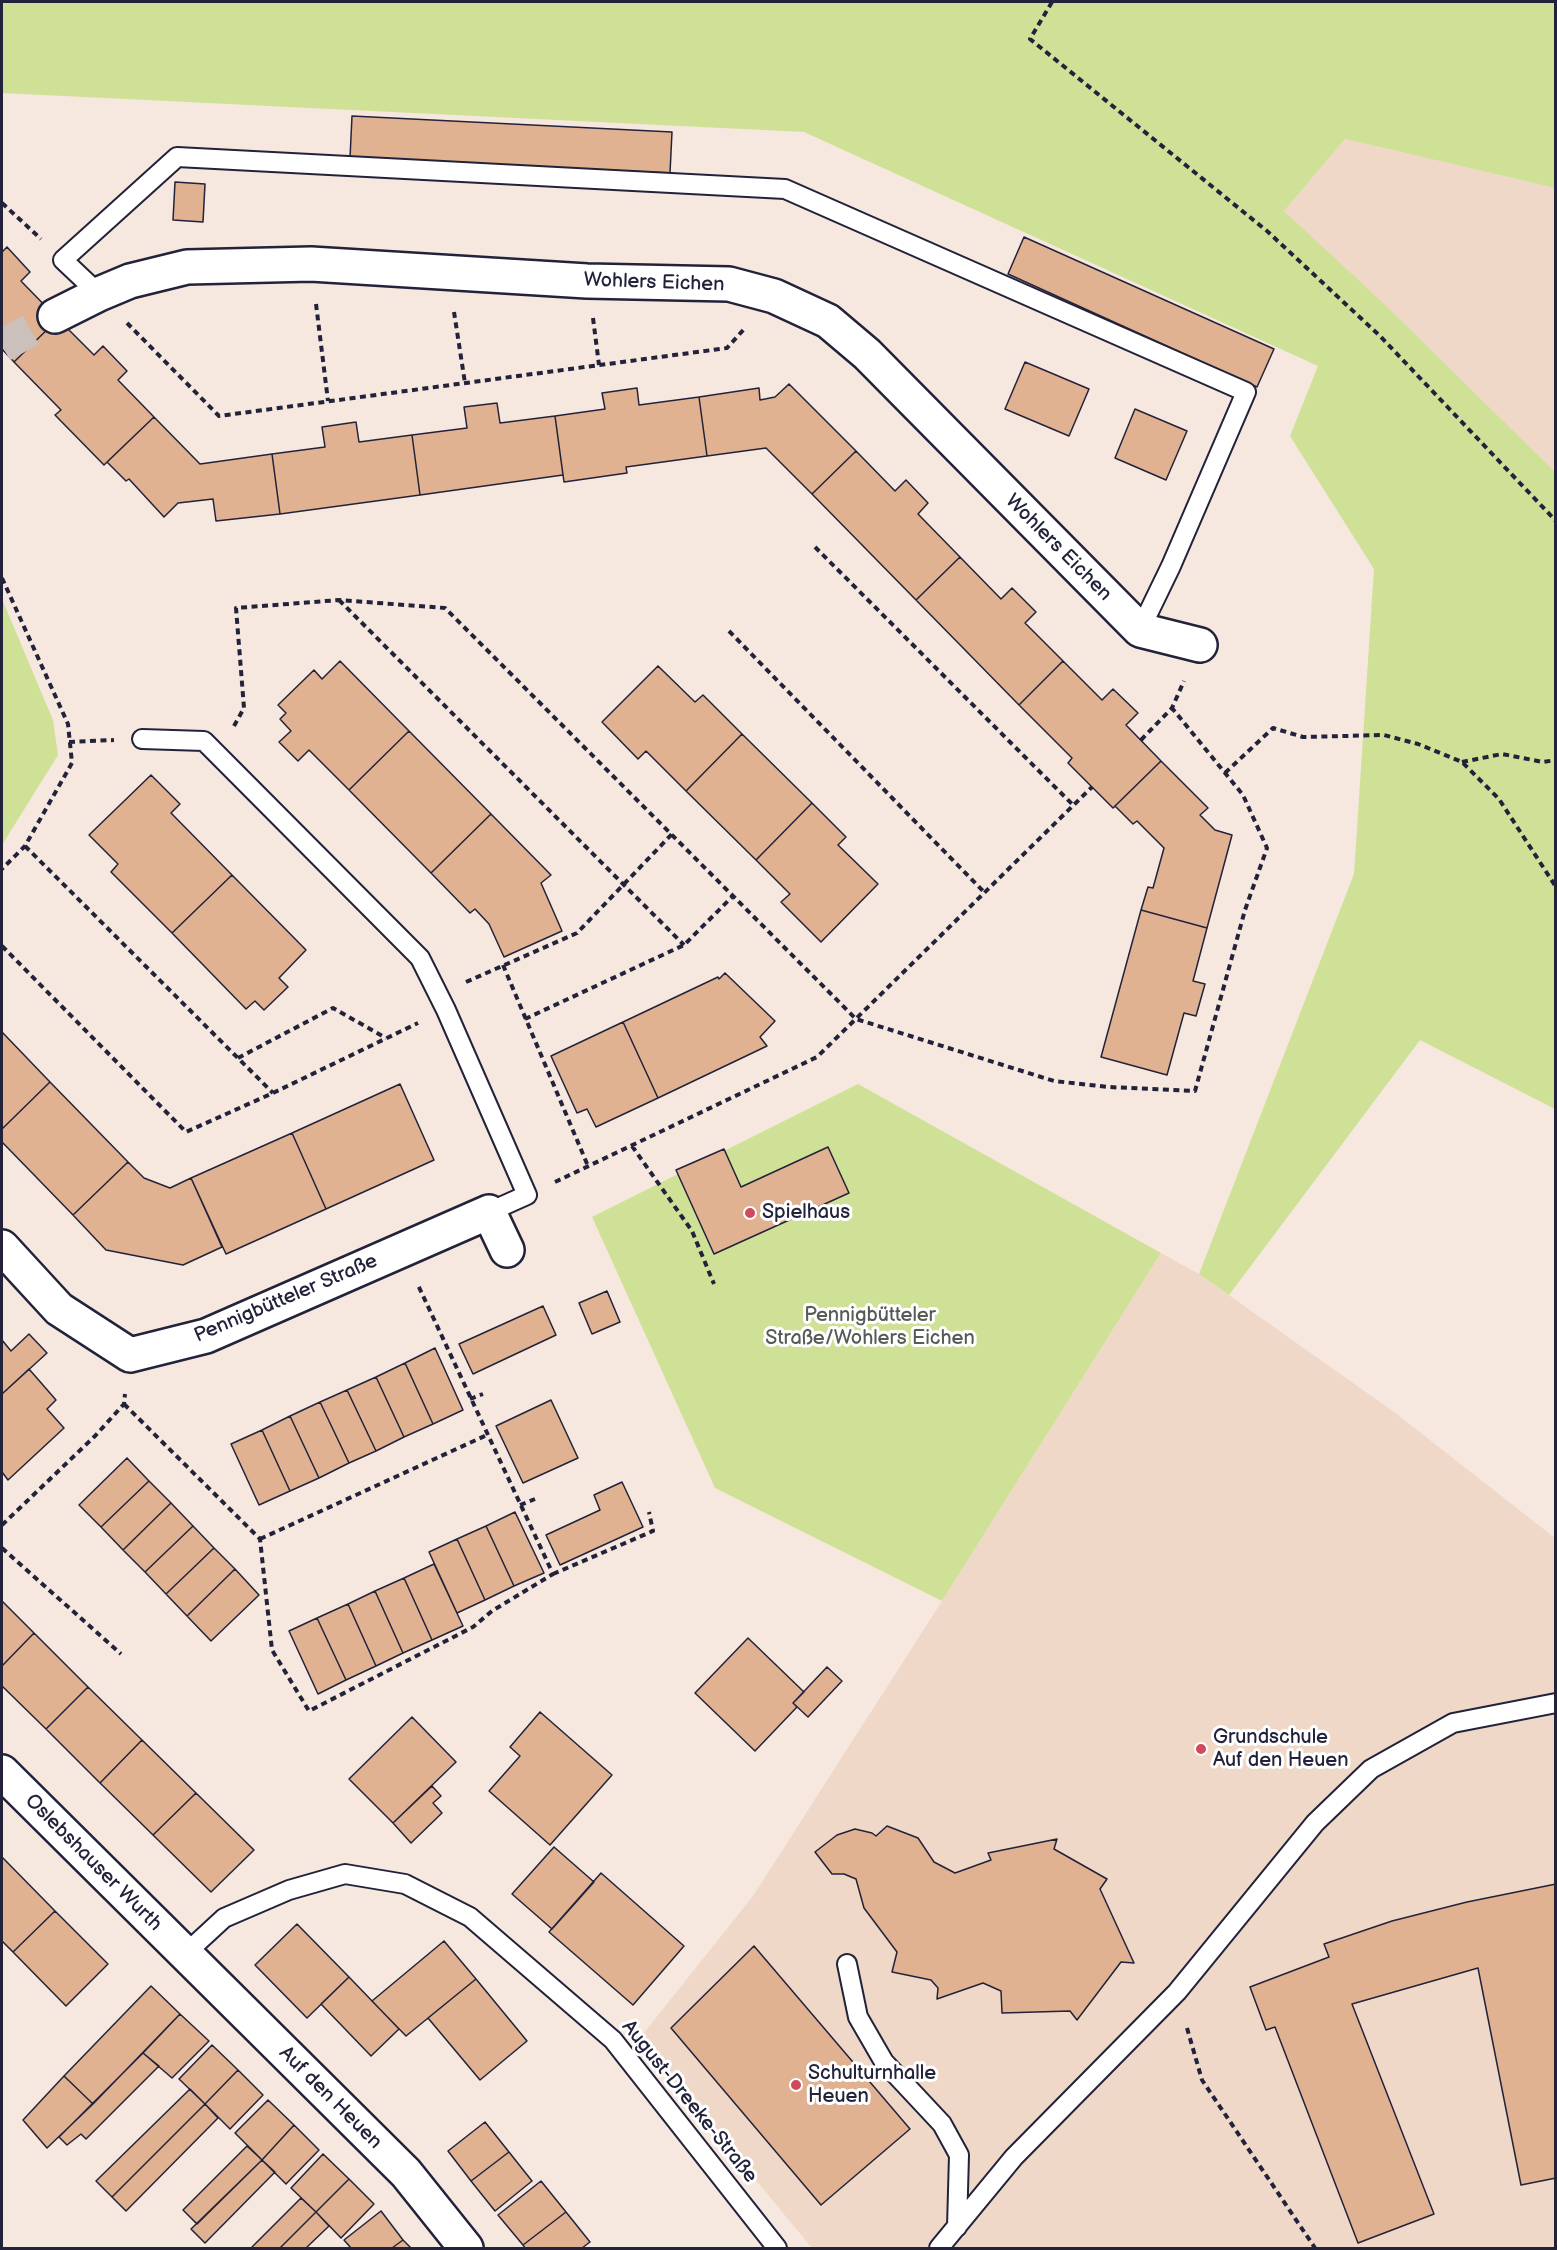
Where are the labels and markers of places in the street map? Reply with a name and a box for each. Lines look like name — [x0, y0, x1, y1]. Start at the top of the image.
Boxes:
place label: Spielhaus — [762, 1201, 850, 1225]
marker: Spielhaus — [743, 1206, 757, 1220]
place label: Grundschule Auf den Heuen — [1213, 1726, 1348, 1773]
marker: Grundschule Auf den Heuen — [1194, 1742, 1208, 1756]
place label: Schulturnhalle Heuen — [808, 2062, 936, 2109]
marker: Schulturnhalle Heuen — [789, 2078, 803, 2092]

